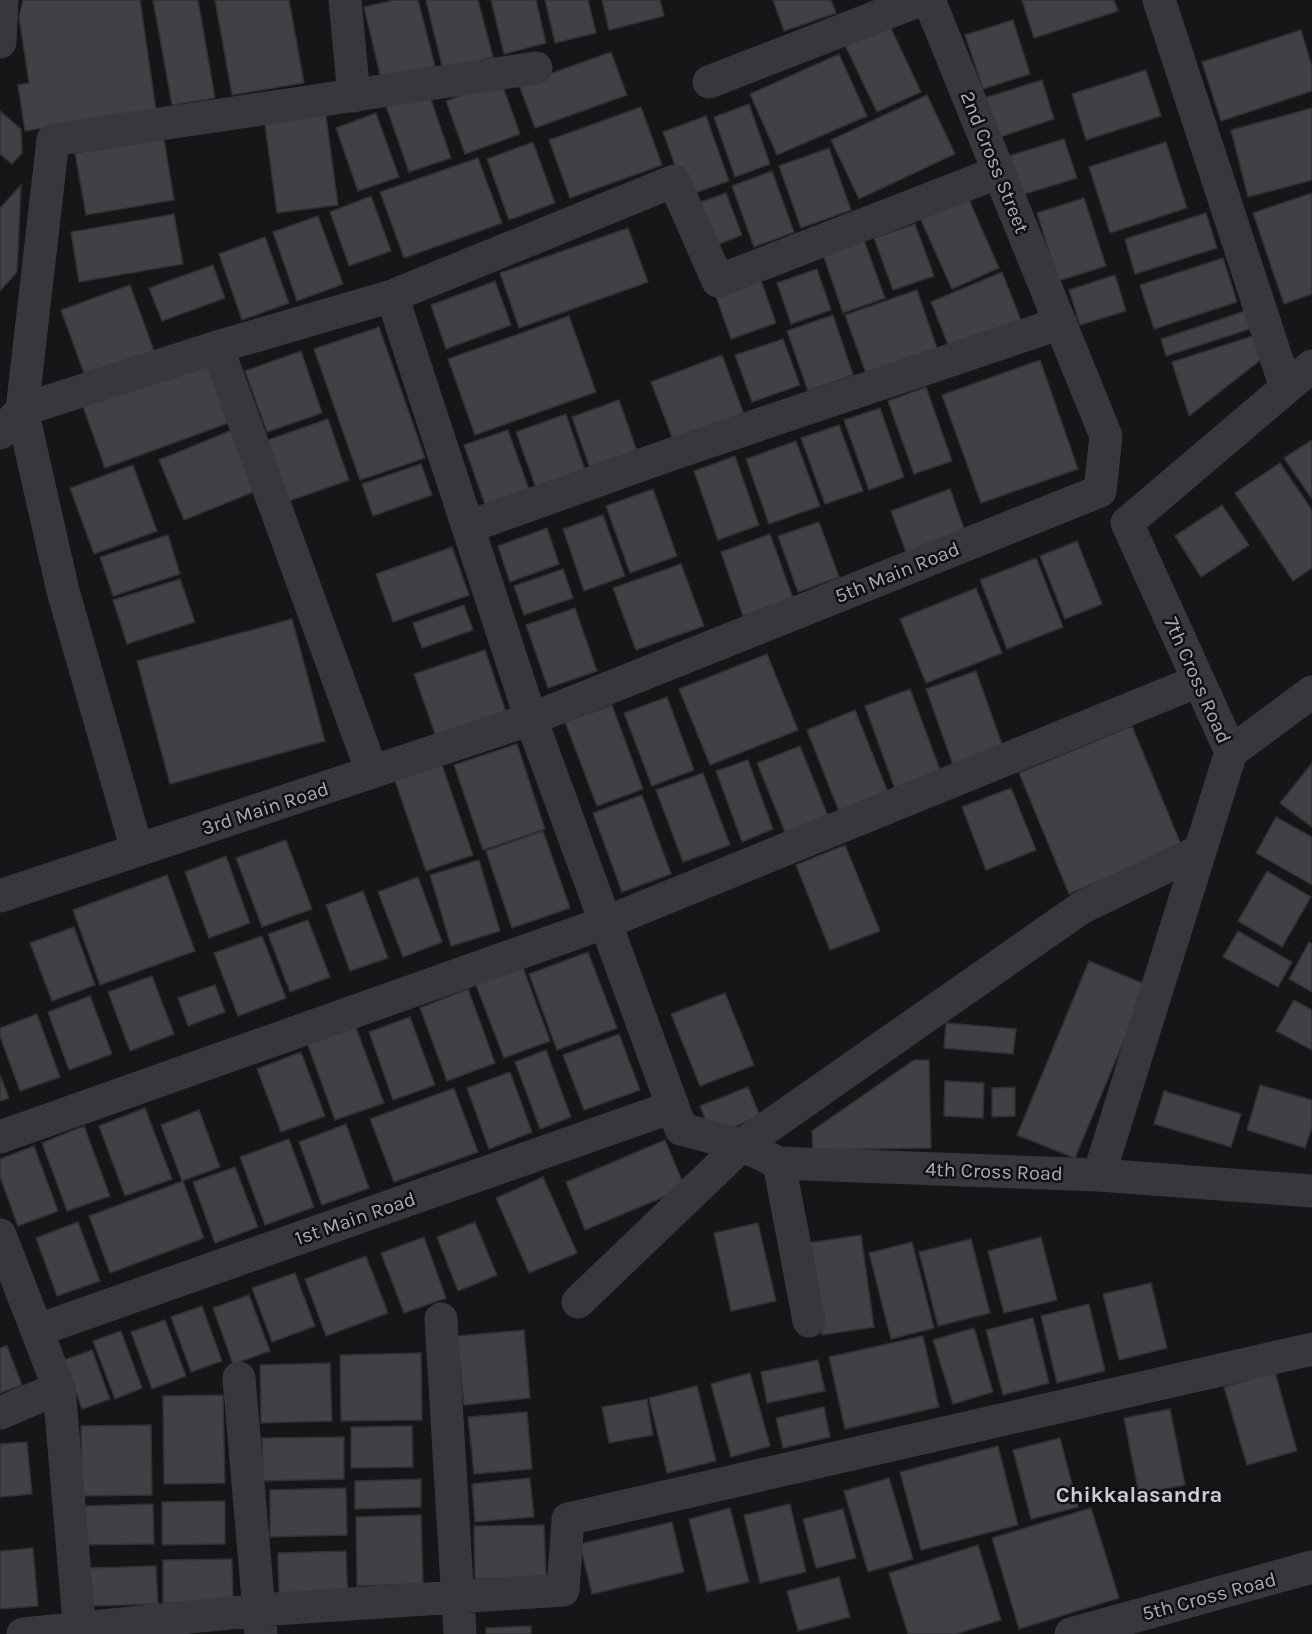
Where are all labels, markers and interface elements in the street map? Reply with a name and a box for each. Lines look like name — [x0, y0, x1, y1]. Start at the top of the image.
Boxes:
street label: 2nd Cross Street — [956, 88, 1034, 237]
street label: 5th Main Road — [831, 537, 963, 608]
street label: 7th Cross Road — [1159, 613, 1236, 747]
street label: 3rd Main Road — [199, 777, 332, 840]
street label: 4th Cross Road — [925, 1158, 1063, 1185]
street label: 1st Main Road — [292, 1187, 419, 1250]
district label: Chikkalasandra — [1056, 1482, 1222, 1508]
street label: 5th Cross Road — [1140, 1568, 1279, 1625]

